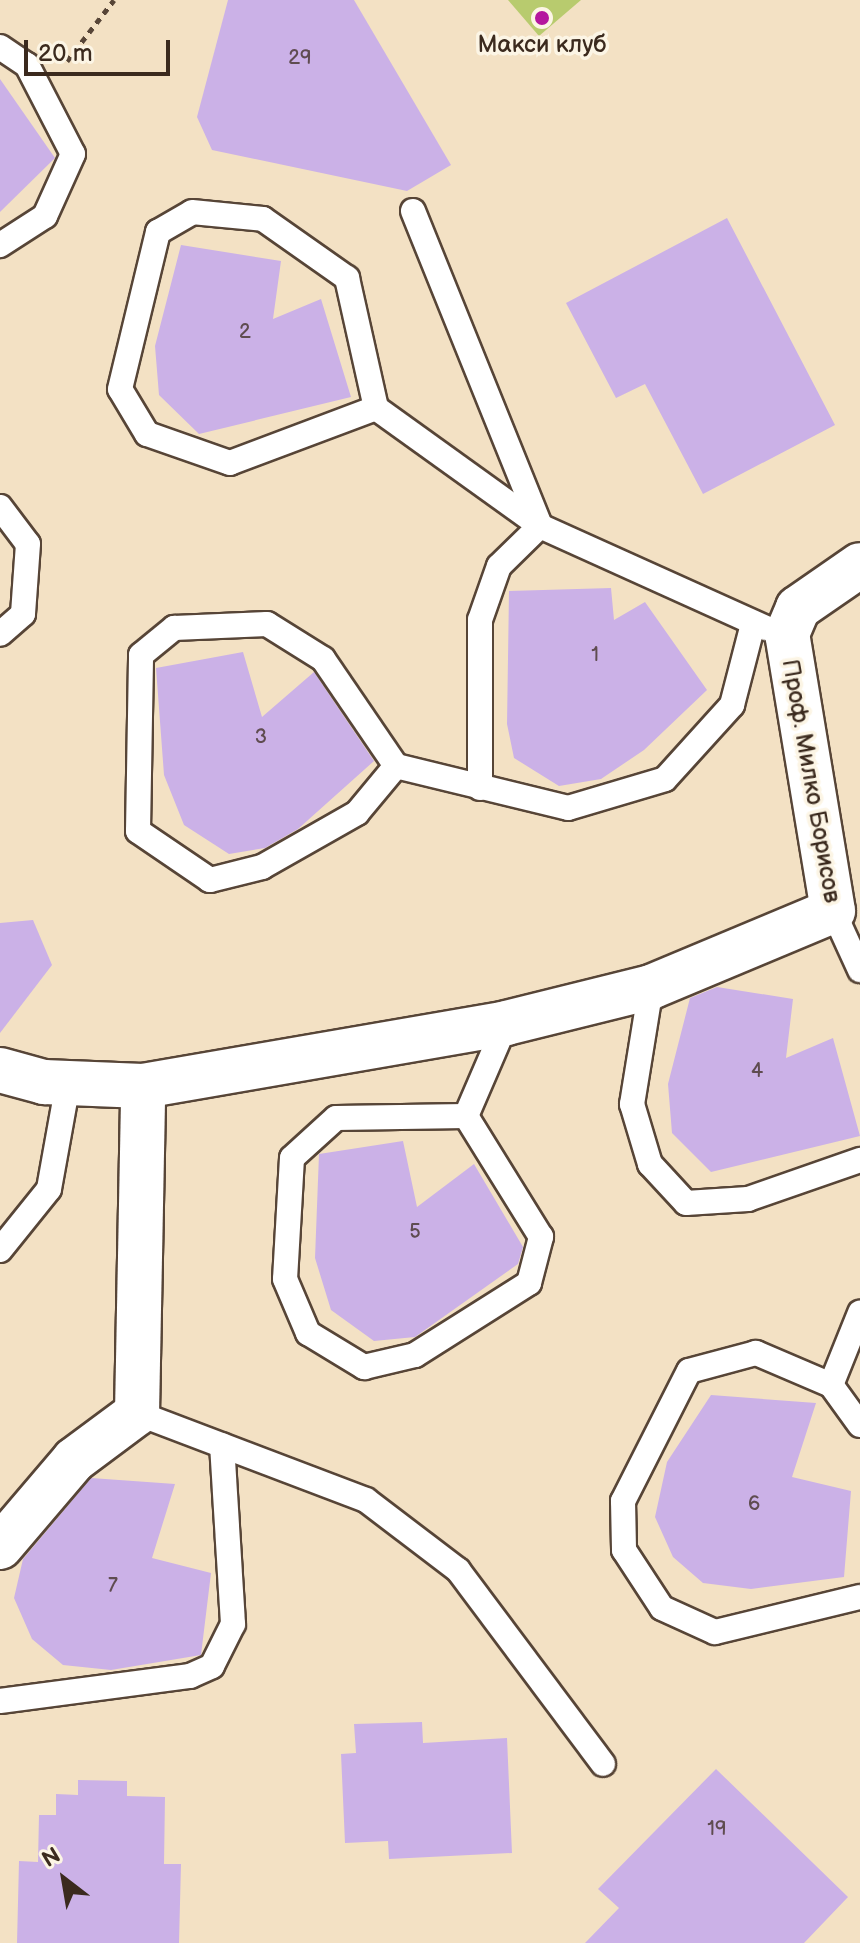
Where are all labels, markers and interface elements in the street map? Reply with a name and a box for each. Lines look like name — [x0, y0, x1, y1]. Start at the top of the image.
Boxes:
marker: Макси клуб — [533, 9, 551, 27]
scale bar — [28, 24, 174, 74]
place label: Макси клуб — [478, 31, 606, 59]
text: 20 m — [38, 39, 93, 68]
house number: 29 — [288, 46, 312, 70]
house number: 2 — [239, 320, 251, 344]
house number: 1 — [591, 643, 599, 667]
street label: Проф. Милко Борисов — [775, 657, 847, 905]
house number: 3 — [255, 725, 267, 749]
house number: 4 — [751, 1059, 763, 1083]
house number: 5 — [409, 1220, 421, 1244]
house number: 6 — [748, 1492, 760, 1516]
house number: 7 — [108, 1574, 118, 1598]
house number: 19 — [707, 1817, 727, 1841]
north arrow — [24, 1839, 104, 1919]
text: N — [37, 1842, 65, 1874]

